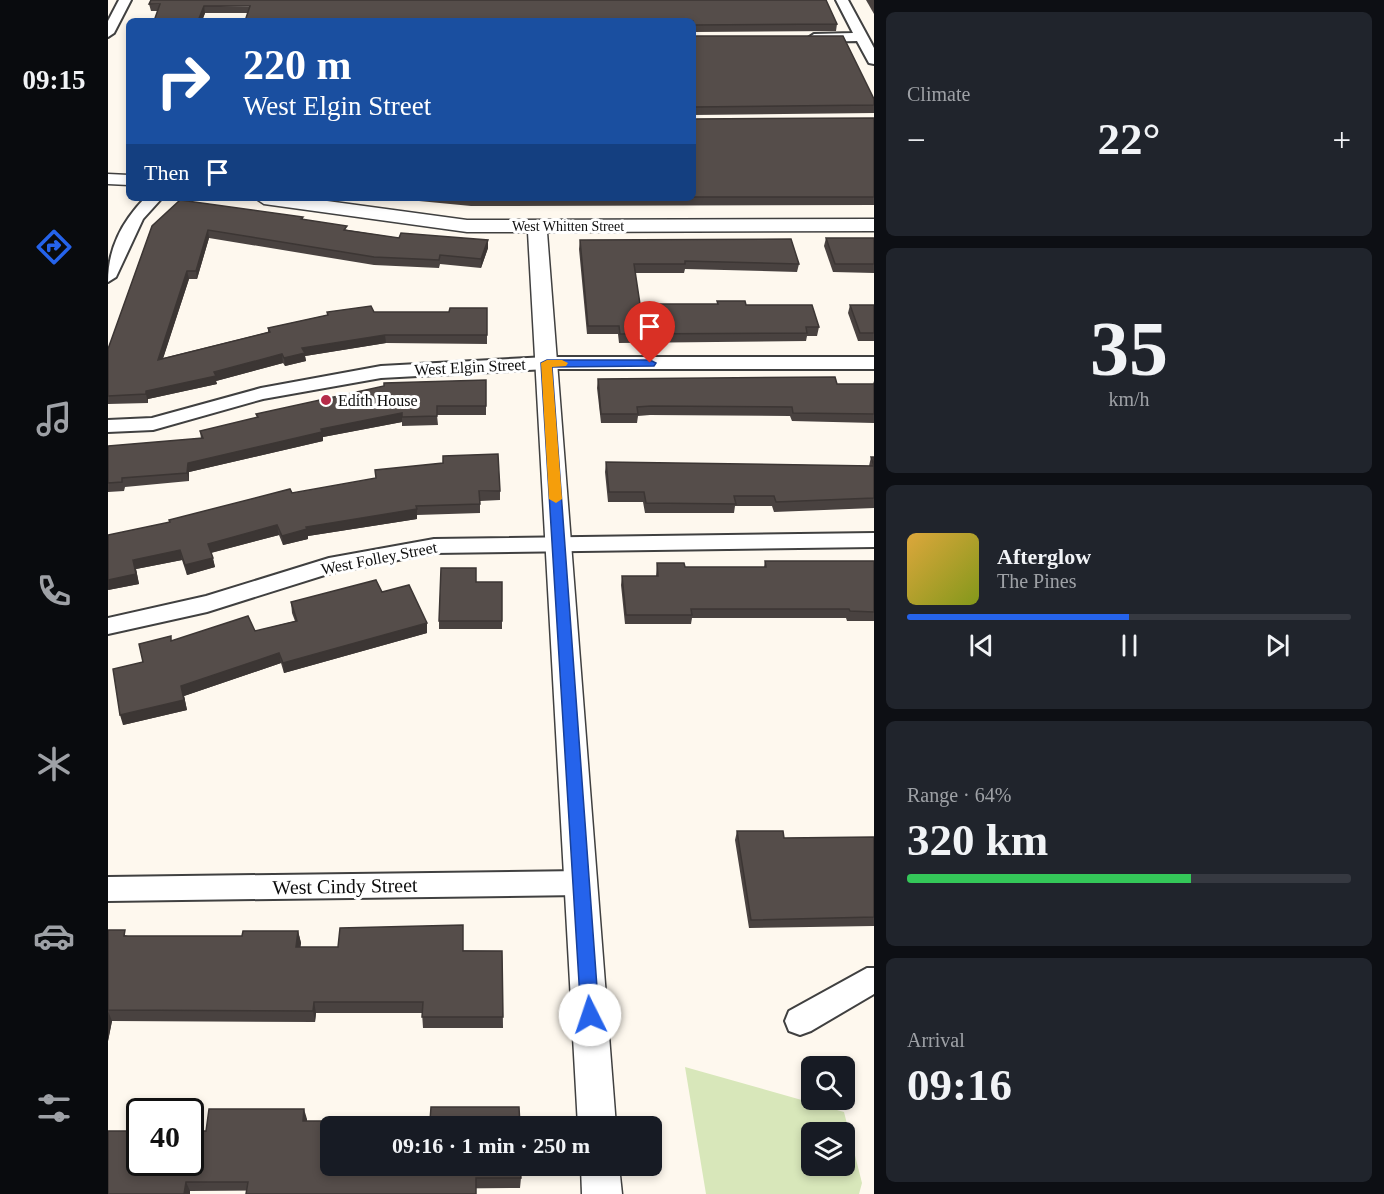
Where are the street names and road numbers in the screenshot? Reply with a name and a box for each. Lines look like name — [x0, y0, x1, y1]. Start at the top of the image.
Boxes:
street label: West Whitten Street — [512, 219, 624, 234]
street label: West Elgin Street — [414, 356, 527, 379]
street label: West Folley Street — [320, 538, 439, 579]
street label: West Cindy Street — [272, 874, 418, 899]

